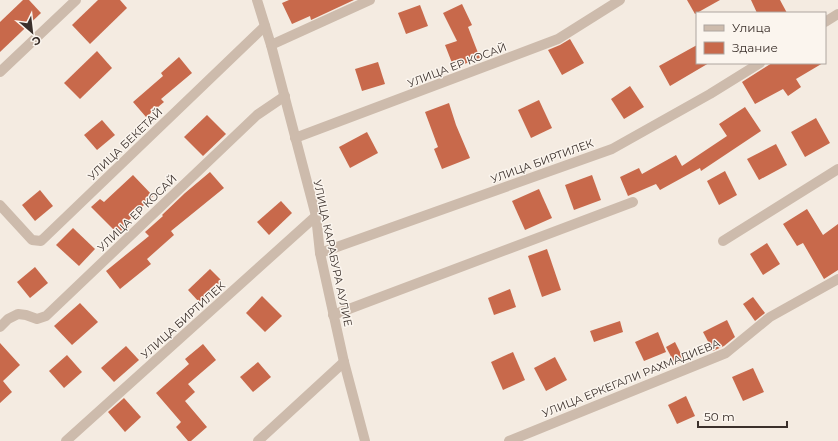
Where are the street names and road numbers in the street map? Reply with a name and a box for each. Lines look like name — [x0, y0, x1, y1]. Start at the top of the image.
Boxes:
street label: УЛИЦА ЕР КОСАЙ — [406, 40, 508, 90]
street label: УЛИЦА БЕКЕТАЙ — [85, 105, 165, 183]
street label: УЛИЦА БИРТИЛЕК — [489, 136, 596, 186]
street label: УЛИЦА ЕР КОСАЙ — [94, 172, 180, 254]
street label: УЛИЦА КАРАБУРА АУЛИЕ — [311, 178, 355, 328]
street label: УЛИЦА БИРТИЛЕК — [138, 278, 228, 362]
street label: УЛИЦА ЕРКЕГАЛИ РАХМАДИЕВА — [540, 335, 723, 420]

